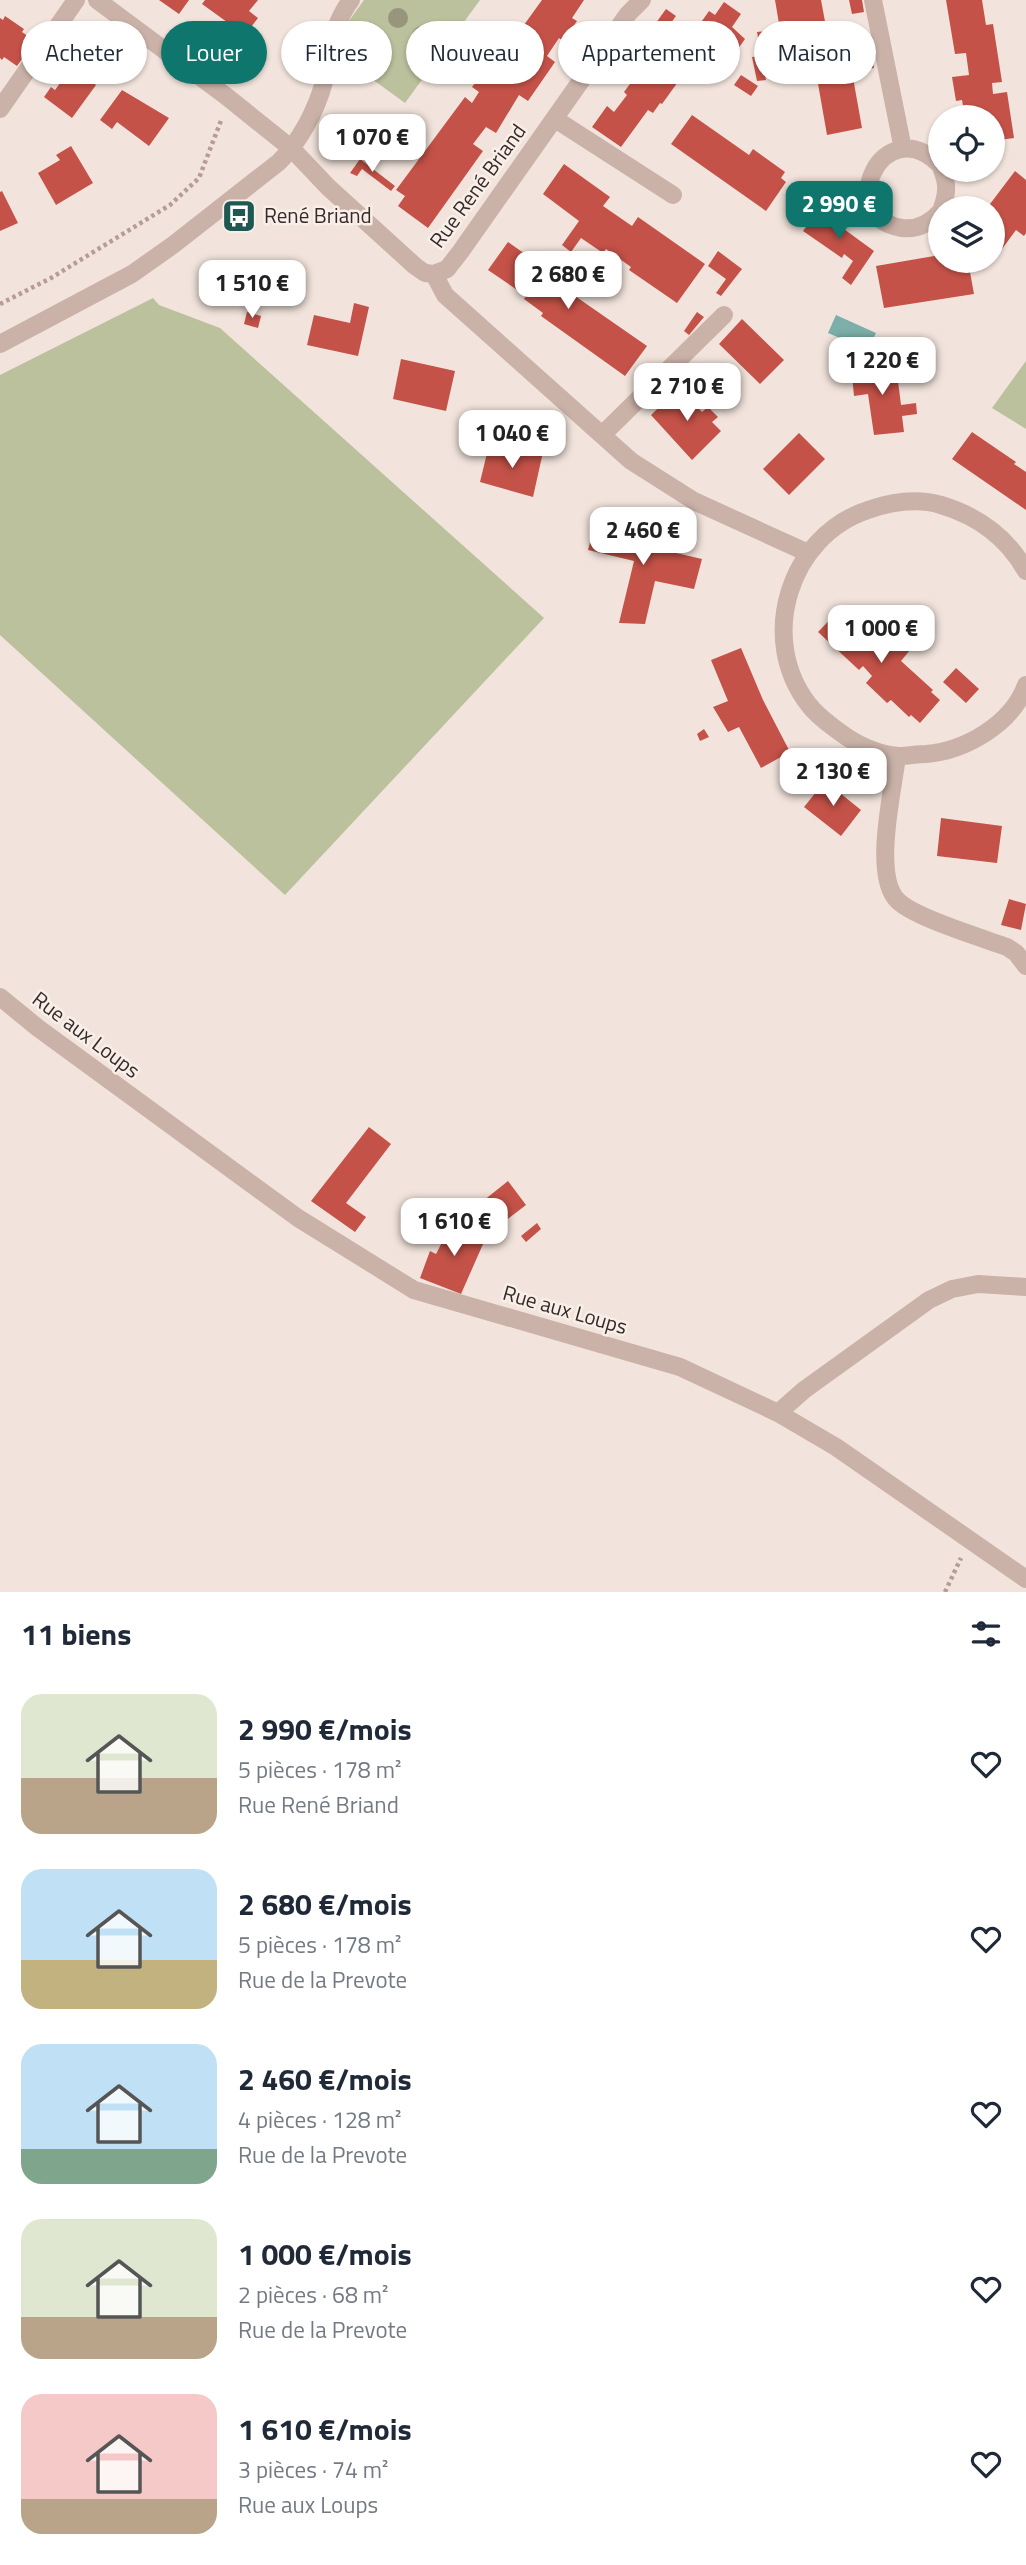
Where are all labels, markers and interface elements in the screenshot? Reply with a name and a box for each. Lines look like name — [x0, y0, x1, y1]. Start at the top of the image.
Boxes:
chip: Acheter — [21, 21, 147, 84]
chip: Louer — [161, 21, 267, 84]
chip: Filtres — [281, 21, 392, 84]
chip: Nouveau — [406, 21, 544, 84]
chip: Appartement — [558, 21, 740, 84]
chip: Maison — [754, 21, 876, 84]
map controls — [928, 105, 1005, 273]
button: locate — [928, 105, 1005, 182]
pin: 1 070 € — [307, 114, 437, 174]
street label: Rue René Briand — [421, 117, 533, 254]
text: 1 070 € — [335, 119, 409, 154]
pin: 2 990 € — [774, 182, 904, 241]
text: 2 990 € — [802, 186, 876, 221]
button: layers — [928, 196, 1005, 273]
bus stop icon: René Briand — [220, 197, 258, 235]
place label: René Briand — [264, 199, 372, 231]
pin: 2 680 € — [503, 252, 633, 311]
text: 2 680 € — [531, 256, 605, 291]
pin: 1 510 € — [187, 260, 317, 320]
text: 1 510 € — [215, 265, 289, 300]
pin: 1 220 € — [817, 338, 947, 397]
text: 1 220 € — [845, 342, 919, 377]
pin: 2 710 € — [622, 364, 752, 423]
text: 2 710 € — [650, 368, 724, 403]
pin: 1 040 € — [447, 410, 577, 470]
text: 1 040 € — [475, 415, 549, 450]
pin: 2 460 € — [578, 508, 708, 567]
text: 2 460 € — [606, 512, 680, 547]
pin: 1 000 € — [816, 606, 946, 665]
text: 1 000 € — [844, 610, 918, 645]
pin: 2 130 € — [768, 748, 898, 808]
text: 2 130 € — [796, 753, 870, 788]
street label: Rue aux Loups — [26, 983, 147, 1086]
pin: 1 610 € — [389, 1198, 519, 1258]
text: 1 610 € — [417, 1203, 491, 1238]
street label: Rue aux Loups — [499, 1276, 631, 1342]
text: 11 biens — [21, 1611, 131, 1657]
icon: filters — [967, 1615, 1005, 1653]
text: 2 990 €/mois — [238, 1706, 412, 1752]
icon: home — [77, 1722, 161, 1806]
icon: heart — [967, 1745, 1005, 1783]
text: 5 pièces · 178 m² — [238, 1752, 401, 1787]
text: Rue René Briand — [238, 1787, 399, 1822]
text: 2 680 €/mois — [238, 1881, 412, 1927]
icon: home — [77, 1897, 161, 1981]
icon: heart — [967, 1920, 1005, 1958]
text: 5 pièces · 178 m² — [238, 1927, 401, 1962]
text: Rue de la Prevote — [238, 1962, 407, 1997]
text: 2 460 €/mois — [238, 2056, 412, 2102]
icon: home — [77, 2072, 161, 2156]
icon: heart — [967, 2095, 1005, 2133]
text: 4 pièces · 128 m² — [238, 2102, 401, 2137]
text: Rue de la Prevote — [238, 2137, 407, 2172]
text: 1 000 €/mois — [238, 2231, 412, 2277]
icon: home — [77, 2247, 161, 2331]
icon: heart — [967, 2270, 1005, 2308]
text: 2 pièces · 68 m² — [238, 2277, 389, 2312]
text: Rue de la Prevote — [238, 2312, 407, 2347]
text: 1 610 €/mois — [238, 2406, 412, 2452]
icon: home — [77, 2422, 161, 2506]
icon: heart — [967, 2445, 1005, 2483]
text: 3 pièces · 74 m² — [238, 2452, 389, 2487]
text: Rue aux Loups — [238, 2487, 378, 2522]

